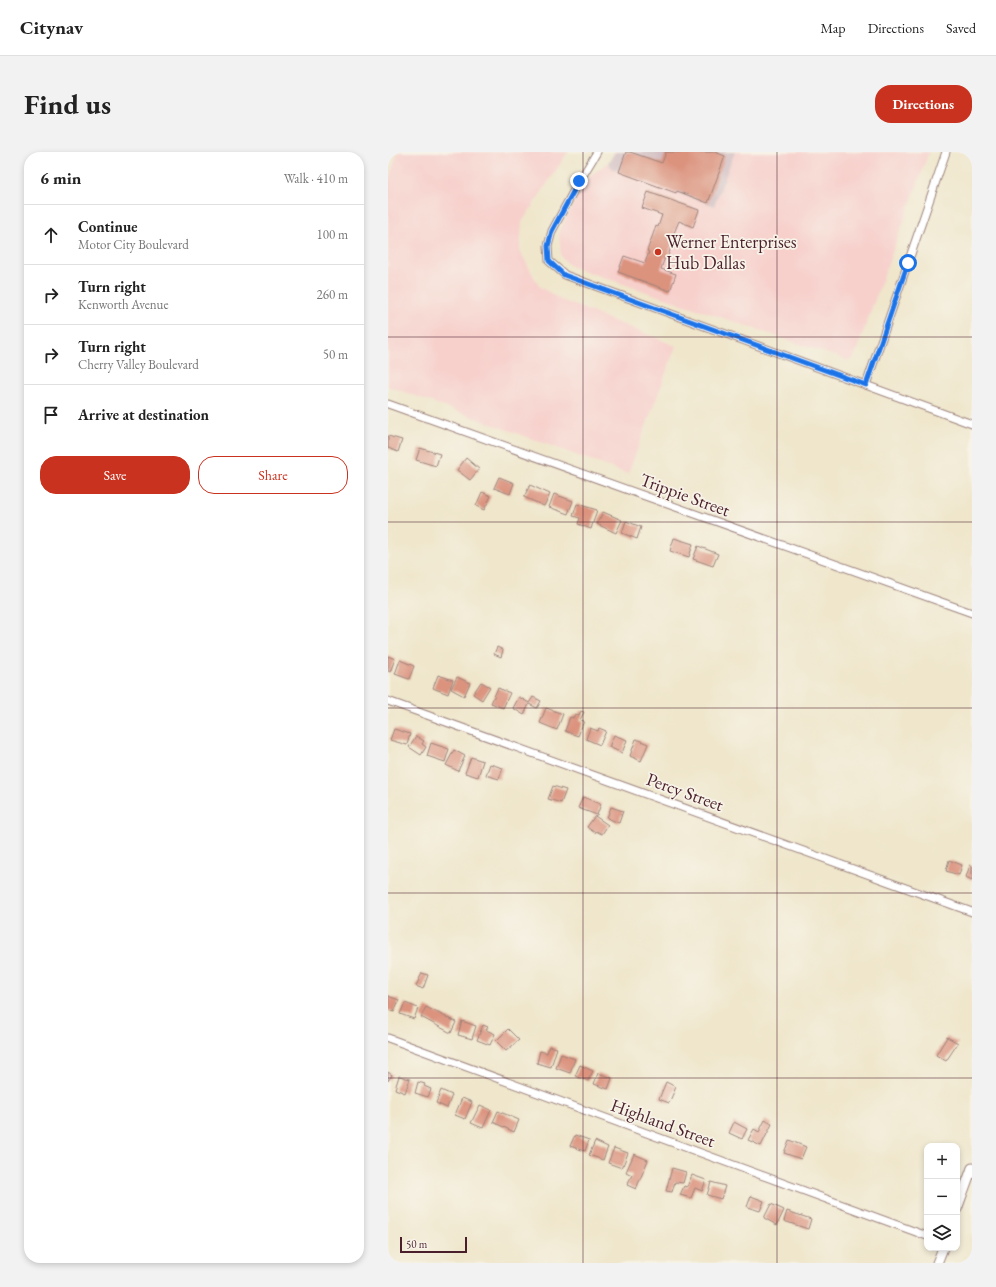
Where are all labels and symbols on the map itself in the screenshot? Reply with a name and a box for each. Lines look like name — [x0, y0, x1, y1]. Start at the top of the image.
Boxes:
route end — [570, 172, 588, 190]
place label: Werner Enterprises Hub Dallas — [666, 230, 797, 274]
marker: Werner Enterprises Hub Dallas — [653, 247, 663, 257]
route start — [899, 254, 917, 272]
street label: Trippie Street — [637, 468, 734, 522]
street label: Percy Street — [644, 767, 727, 816]
street label: Highland Street — [608, 1093, 719, 1152]
scale bar — [400, 1235, 467, 1254]

